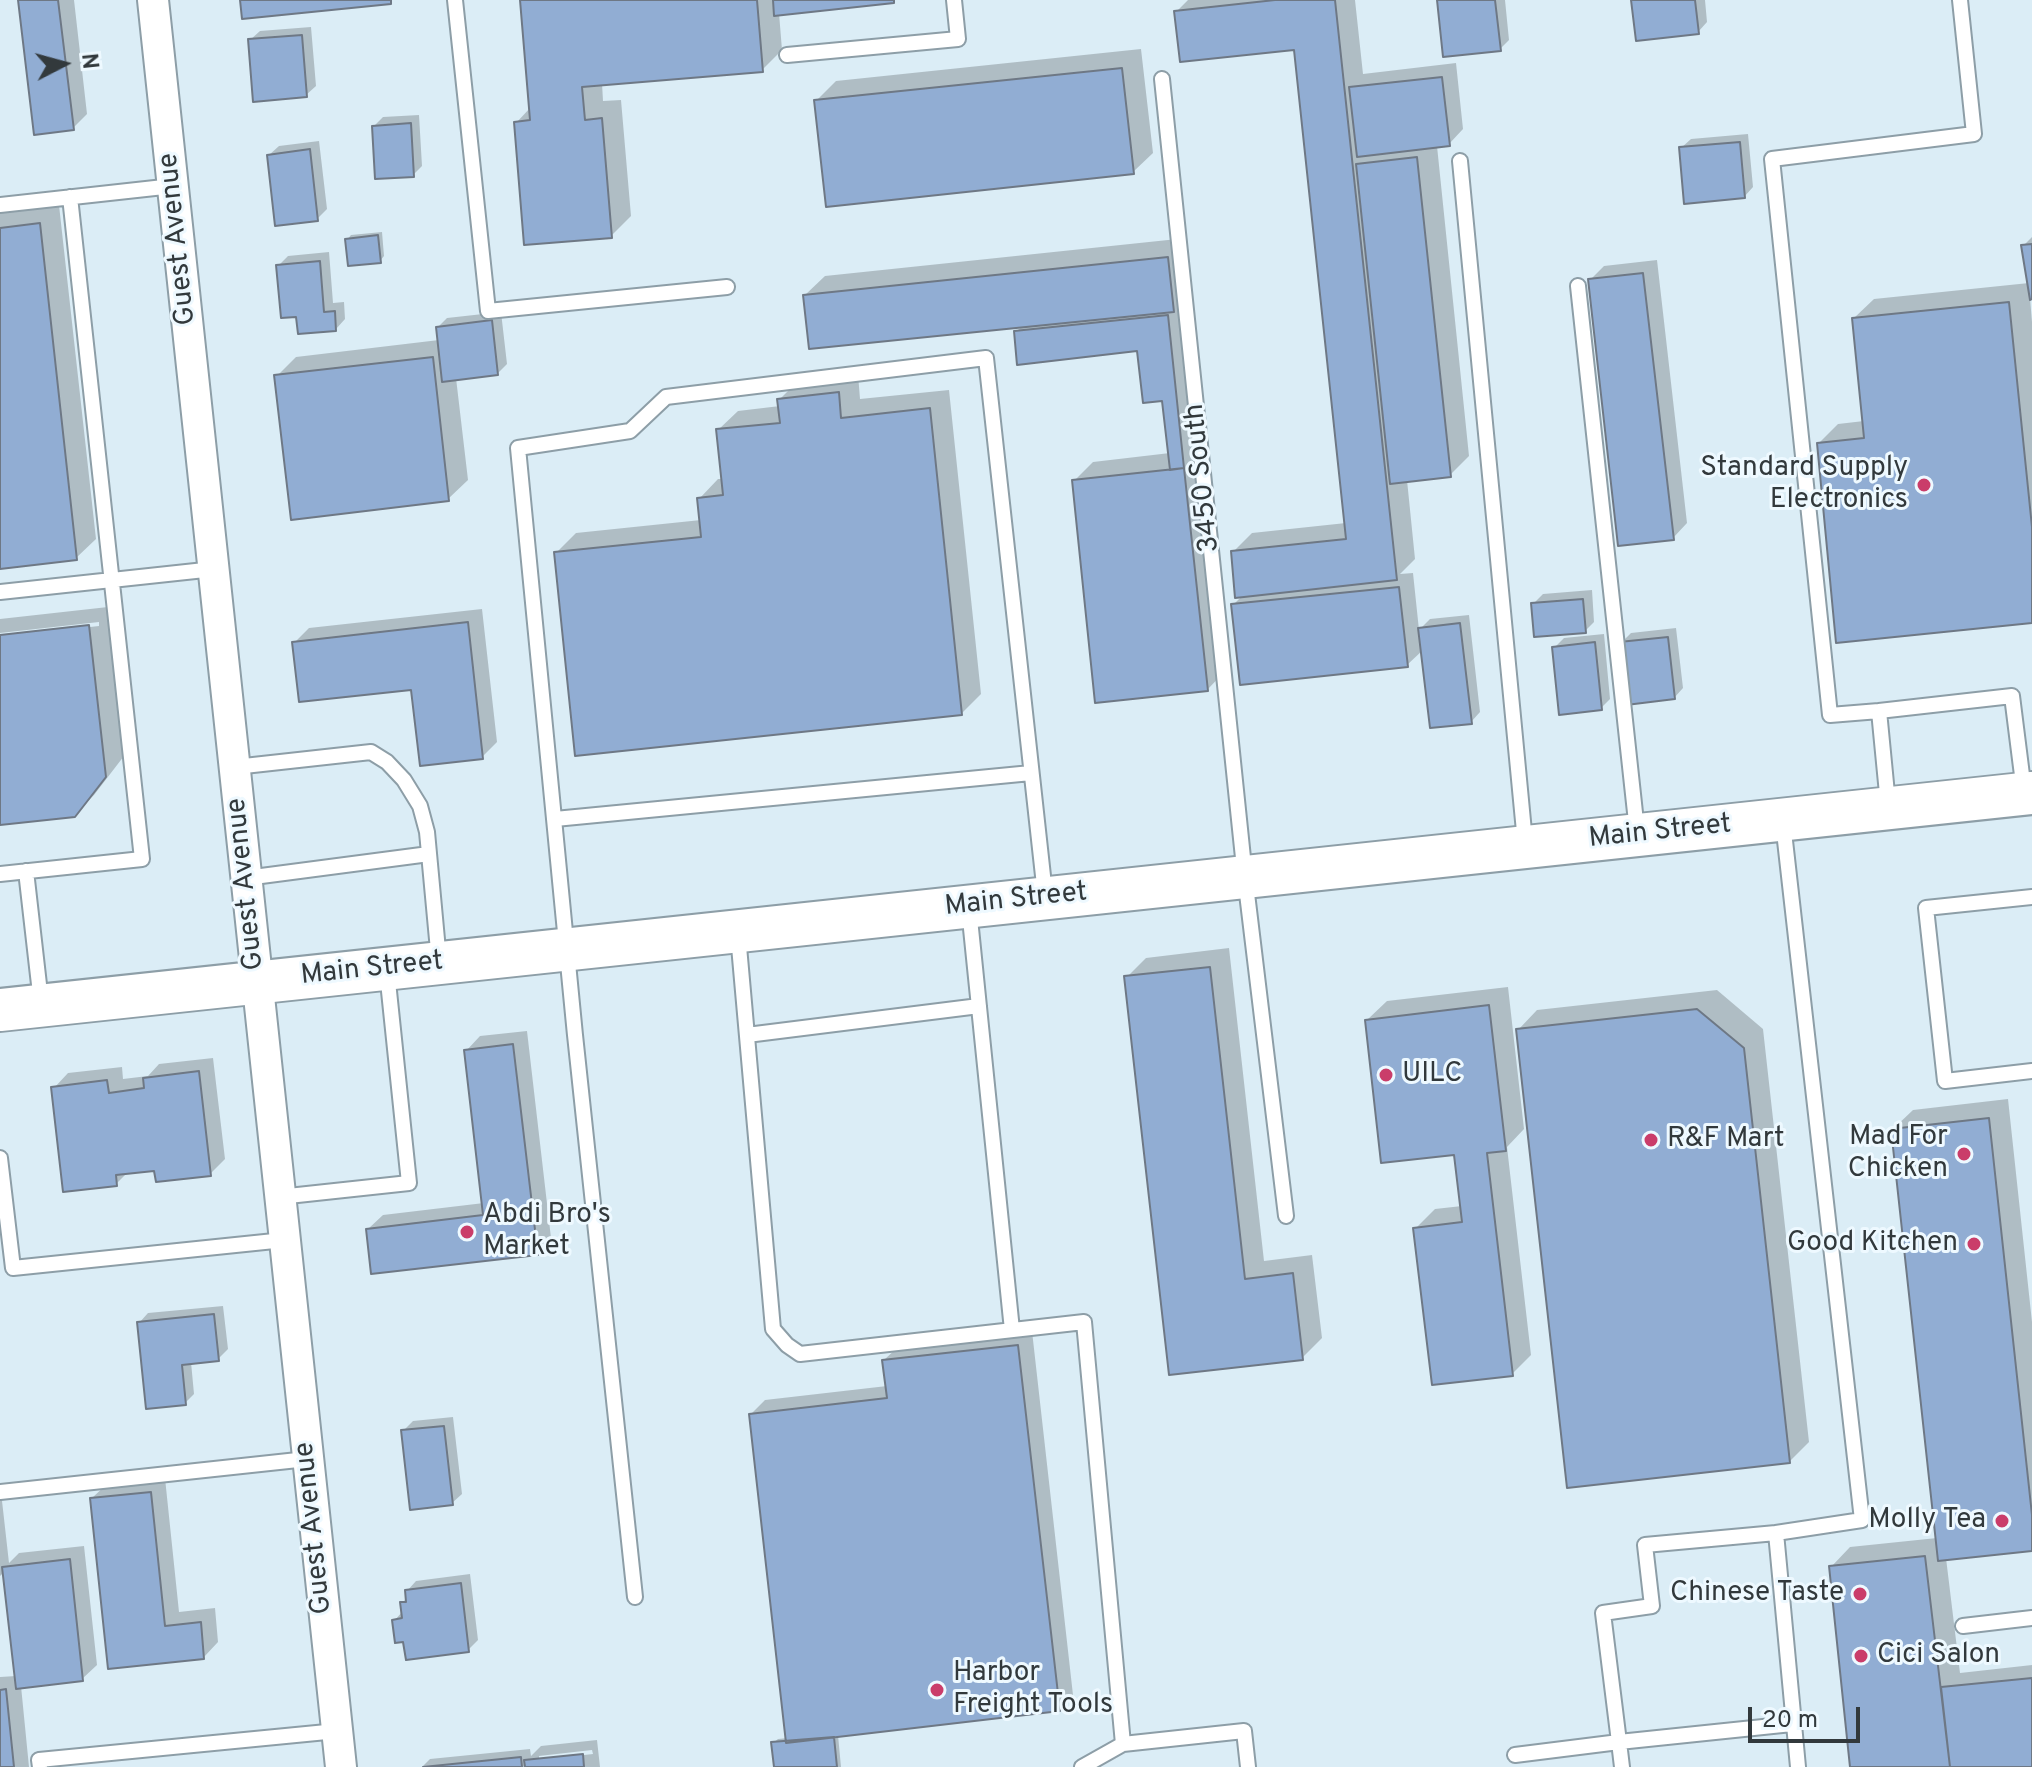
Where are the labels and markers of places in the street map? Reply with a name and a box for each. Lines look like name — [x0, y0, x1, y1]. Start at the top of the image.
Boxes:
place label: Standard Supply Electronics — [1700, 452, 1908, 518]
marker: Standard Supply Electronics — [1915, 476, 1933, 494]
place label: UILC — [1402, 1058, 1462, 1092]
marker: UILC — [1377, 1066, 1395, 1084]
place label: Mad For Chicken — [1848, 1121, 1948, 1187]
place label: R&F Mart — [1667, 1123, 1785, 1157]
marker: R&F Mart — [1642, 1131, 1660, 1149]
marker: Mad For Chicken — [1955, 1145, 1973, 1163]
place label: Abdi Bro's Market — [483, 1199, 611, 1265]
marker: Abdi Bro's Market — [458, 1223, 476, 1241]
place label: Good Kitchen — [1787, 1227, 1958, 1261]
marker: Good Kitchen — [1965, 1235, 1983, 1253]
place label: Molly Tea — [1868, 1504, 1986, 1538]
marker: Molly Tea — [1993, 1512, 2011, 1530]
place label: Chinese Taste — [1670, 1577, 1844, 1611]
marker: Chinese Taste — [1851, 1585, 1869, 1603]
place label: Cici Salon — [1877, 1639, 2000, 1673]
marker: Cici Salon — [1852, 1647, 1870, 1665]
place label: Harbor Freight Tools — [953, 1657, 1113, 1723]
marker: Harbor Freight Tools — [928, 1681, 946, 1699]

